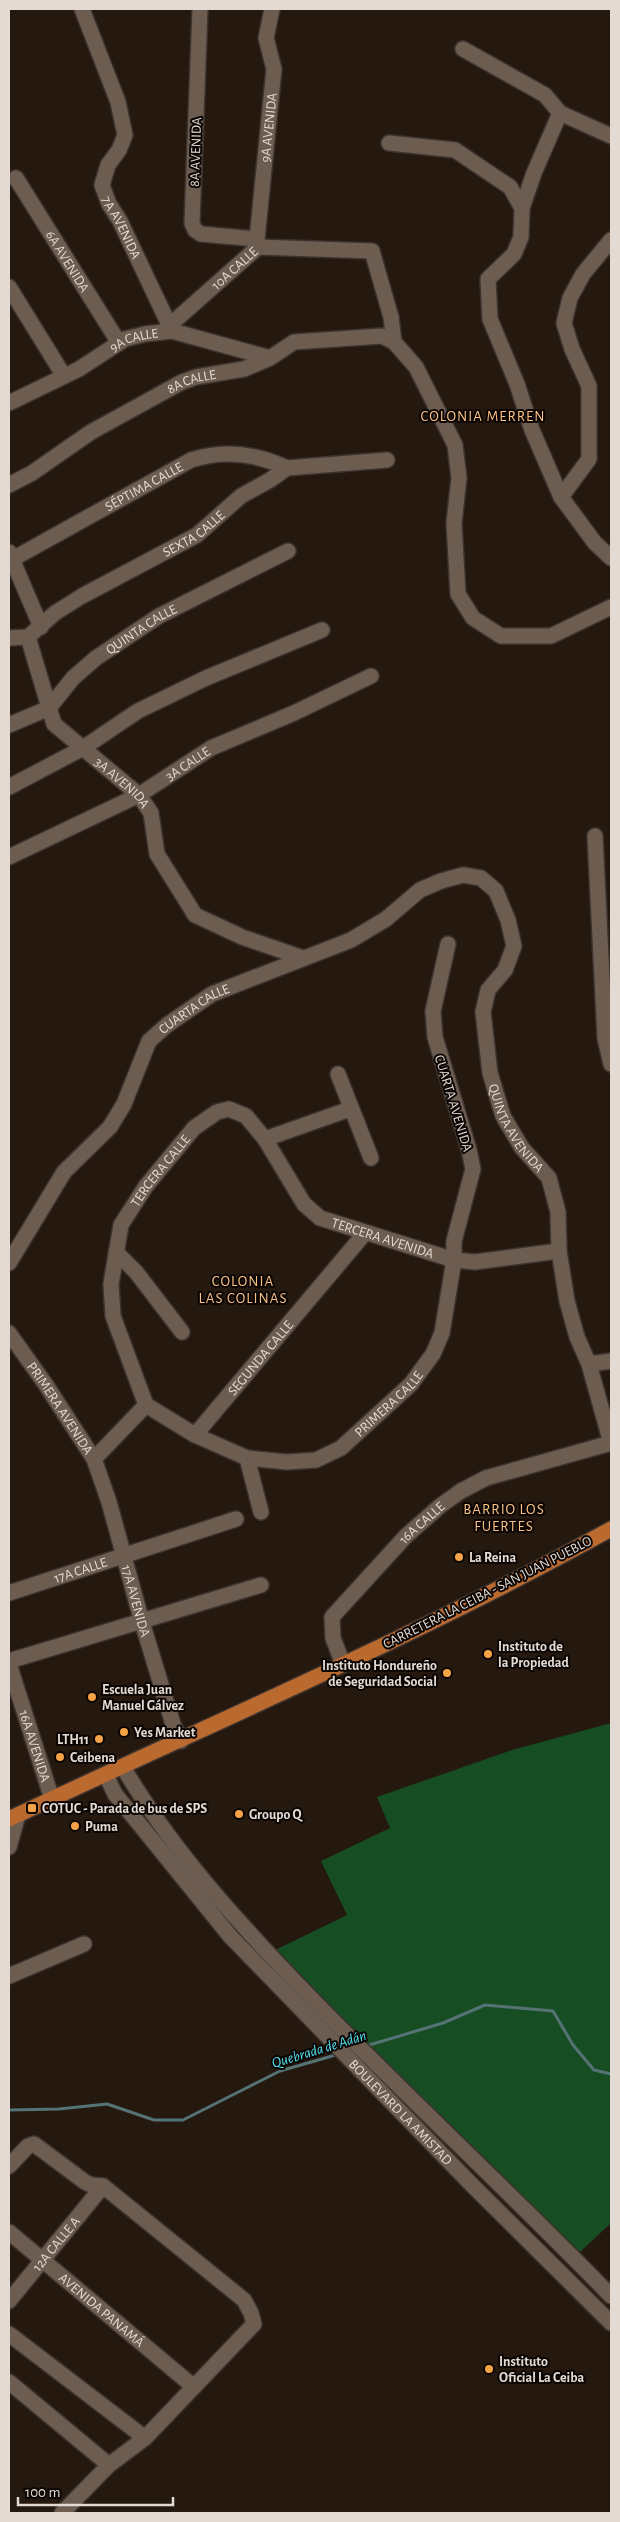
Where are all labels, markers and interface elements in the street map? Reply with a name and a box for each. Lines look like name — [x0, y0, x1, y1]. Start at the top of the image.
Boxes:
street label: 9A AVENIDA — [259, 92, 280, 163]
street label: 8A AVENIDA — [188, 117, 204, 187]
street label: 7A AVENIDA — [99, 195, 143, 261]
street label: 6A AVENIDA — [43, 228, 91, 295]
street label: 10A CALLE — [209, 245, 261, 293]
street label: 9A CALLE — [107, 327, 159, 355]
street label: 8A CALLE — [165, 368, 217, 397]
district label: COLONIA MERREN — [420, 409, 546, 424]
street label: SÉPTIMA CALLE — [103, 460, 186, 514]
street label: SEXTA CALLE — [161, 508, 228, 560]
street label: QUINTA CALLE — [104, 602, 179, 657]
street label: 3A CALLE — [163, 744, 213, 784]
street label: 3A AVENIDA — [92, 755, 152, 811]
street label: CUARTA CALLE — [156, 982, 232, 1037]
street label: CUARTA AVENIDA — [432, 1053, 474, 1153]
street label: QUINTA AVENIDA — [486, 1082, 546, 1175]
street label: TERCERA CALLE — [129, 1132, 193, 1210]
street label: TERCERA AVENIDA — [330, 1216, 435, 1261]
district label: COLONIA LAS COLINAS — [198, 1274, 288, 1306]
street label: SEGUNDA CALLE — [226, 1318, 296, 1398]
street label: PRIMERA AVENIDA — [24, 1360, 95, 1457]
street label: PRIMERA CALLE — [352, 1369, 426, 1440]
street label: 16A CALLE — [397, 1499, 448, 1547]
district label: BARRIO LOS FUERTES — [463, 1502, 545, 1534]
street label: CARRETERA LA CEIBA - SAN JUAN PUEBLO — [381, 1534, 594, 1652]
marker: La Reina — [453, 1551, 465, 1563]
place label: La Reina — [469, 1551, 516, 1565]
street label: 17A CALLE — [52, 1555, 109, 1586]
street label: 17A AVENIDA — [119, 1564, 152, 1639]
place label: Instituto de la Propiedad — [498, 1640, 570, 1670]
marker: Instituto de la Propiedad — [482, 1648, 494, 1660]
place label: Instituto Hondureño de Seguridad Social — [322, 1659, 437, 1689]
marker: Instituto Hondureño de Seguridad Social — [441, 1667, 453, 1679]
place label: Escuela Juan Manuel Gálvez — [102, 1683, 184, 1713]
marker: Escuela Juan Manuel Gálvez — [86, 1691, 98, 1703]
street label: 16A AVENIDA — [16, 1709, 52, 1784]
marker: Yes Market — [118, 1726, 130, 1738]
place label: Yes Market — [134, 1726, 196, 1740]
place label: LTH11 — [57, 1733, 89, 1747]
marker: LTH11 — [93, 1733, 105, 1745]
marker: Ceibena — [54, 1751, 66, 1763]
place label: Ceibena — [70, 1751, 116, 1765]
marker: COTUC - Parada de bus de SPS — [26, 1802, 38, 1814]
place label: COTUC - Parada de bus de SPS — [42, 1802, 207, 1816]
marker: Groupo Q — [233, 1808, 245, 1820]
place label: Groupo Q — [249, 1808, 303, 1822]
marker: Puma — [69, 1820, 81, 1832]
place label: Puma — [85, 1820, 118, 1834]
water label: Quebrada de Adán — [270, 2028, 368, 2071]
street label: BOULEVARD LA AMISTAD — [346, 2057, 454, 2168]
street label: 12A CALLE A — [30, 2214, 83, 2274]
street label: AVENIDA PANAMÁ — [56, 2271, 148, 2350]
place label: Instituto Oficial La Ceiba — [499, 2355, 584, 2385]
marker: Instituto Oficial La Ceiba — [483, 2363, 495, 2375]
scale bar — [18, 2474, 172, 2506]
text: 100 m — [25, 2485, 60, 2500]

